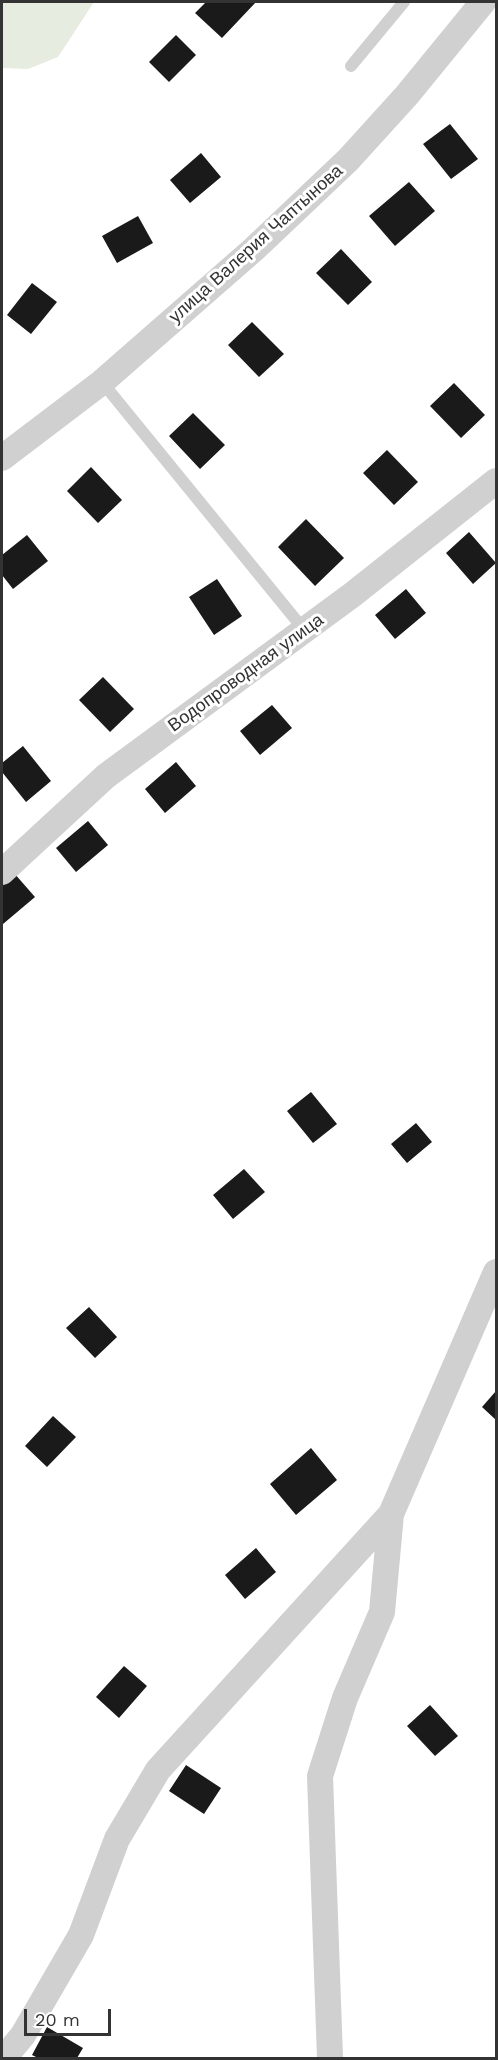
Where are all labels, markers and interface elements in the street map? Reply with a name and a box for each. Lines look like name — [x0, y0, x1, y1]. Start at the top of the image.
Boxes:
street label: улица Валерия Чаптынова — [165, 160, 347, 328]
street label: Водопроводная улица — [164, 609, 328, 737]
scale bar — [27, 1997, 114, 2035]
text: 20 m — [35, 2009, 80, 2030]

